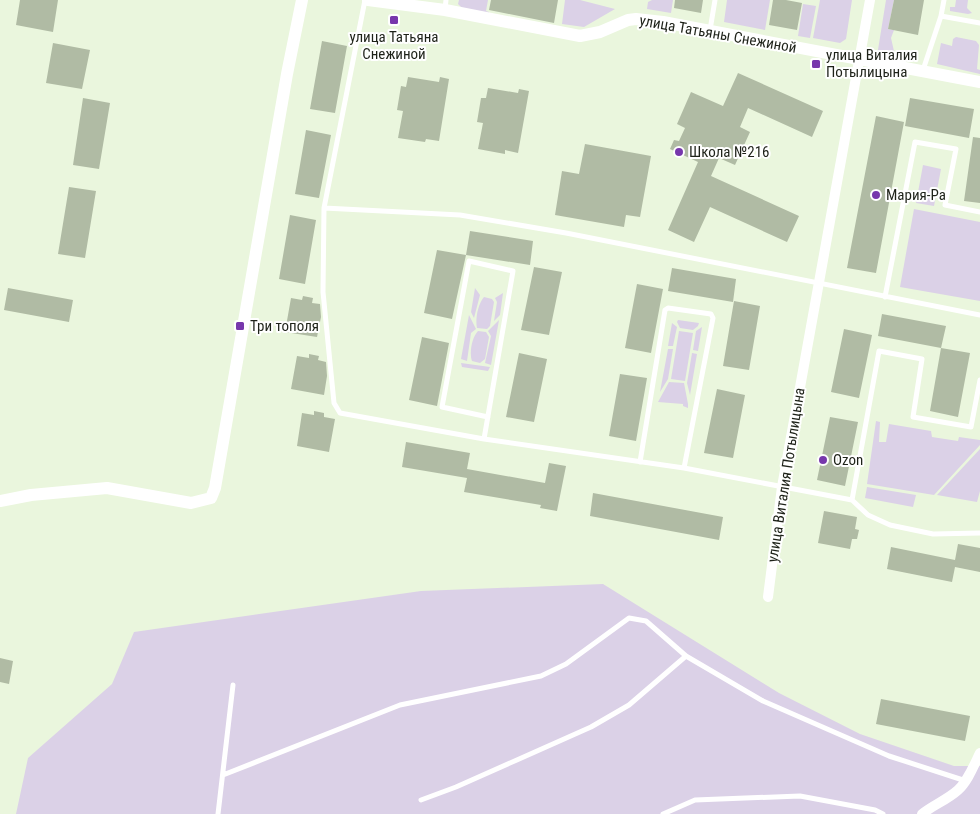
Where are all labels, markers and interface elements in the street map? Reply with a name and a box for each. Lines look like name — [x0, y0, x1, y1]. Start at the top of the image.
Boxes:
street label: улица Татьяны Снежиной — [638, 11, 798, 57]
marker: улица Татьяна Снежиной — [388, 14, 400, 26]
place label: улица Татьяна Снежиной — [349, 28, 439, 63]
place label: улица Виталия Потылицына — [826, 46, 918, 81]
marker: улица Виталия Потылицына — [810, 58, 822, 70]
place label: Школа №216 — [689, 143, 769, 161]
marker: Школа №216 — [673, 146, 685, 158]
place label: Мария-Ра — [886, 186, 946, 204]
marker: Мария-Ра — [870, 189, 882, 201]
place label: Три тополя — [250, 317, 319, 335]
marker: Три тополя — [234, 320, 246, 332]
street label: улица Виталия Потылицына — [763, 386, 809, 564]
place label: Ozon — [833, 451, 863, 469]
marker: Ozon — [817, 454, 829, 466]

